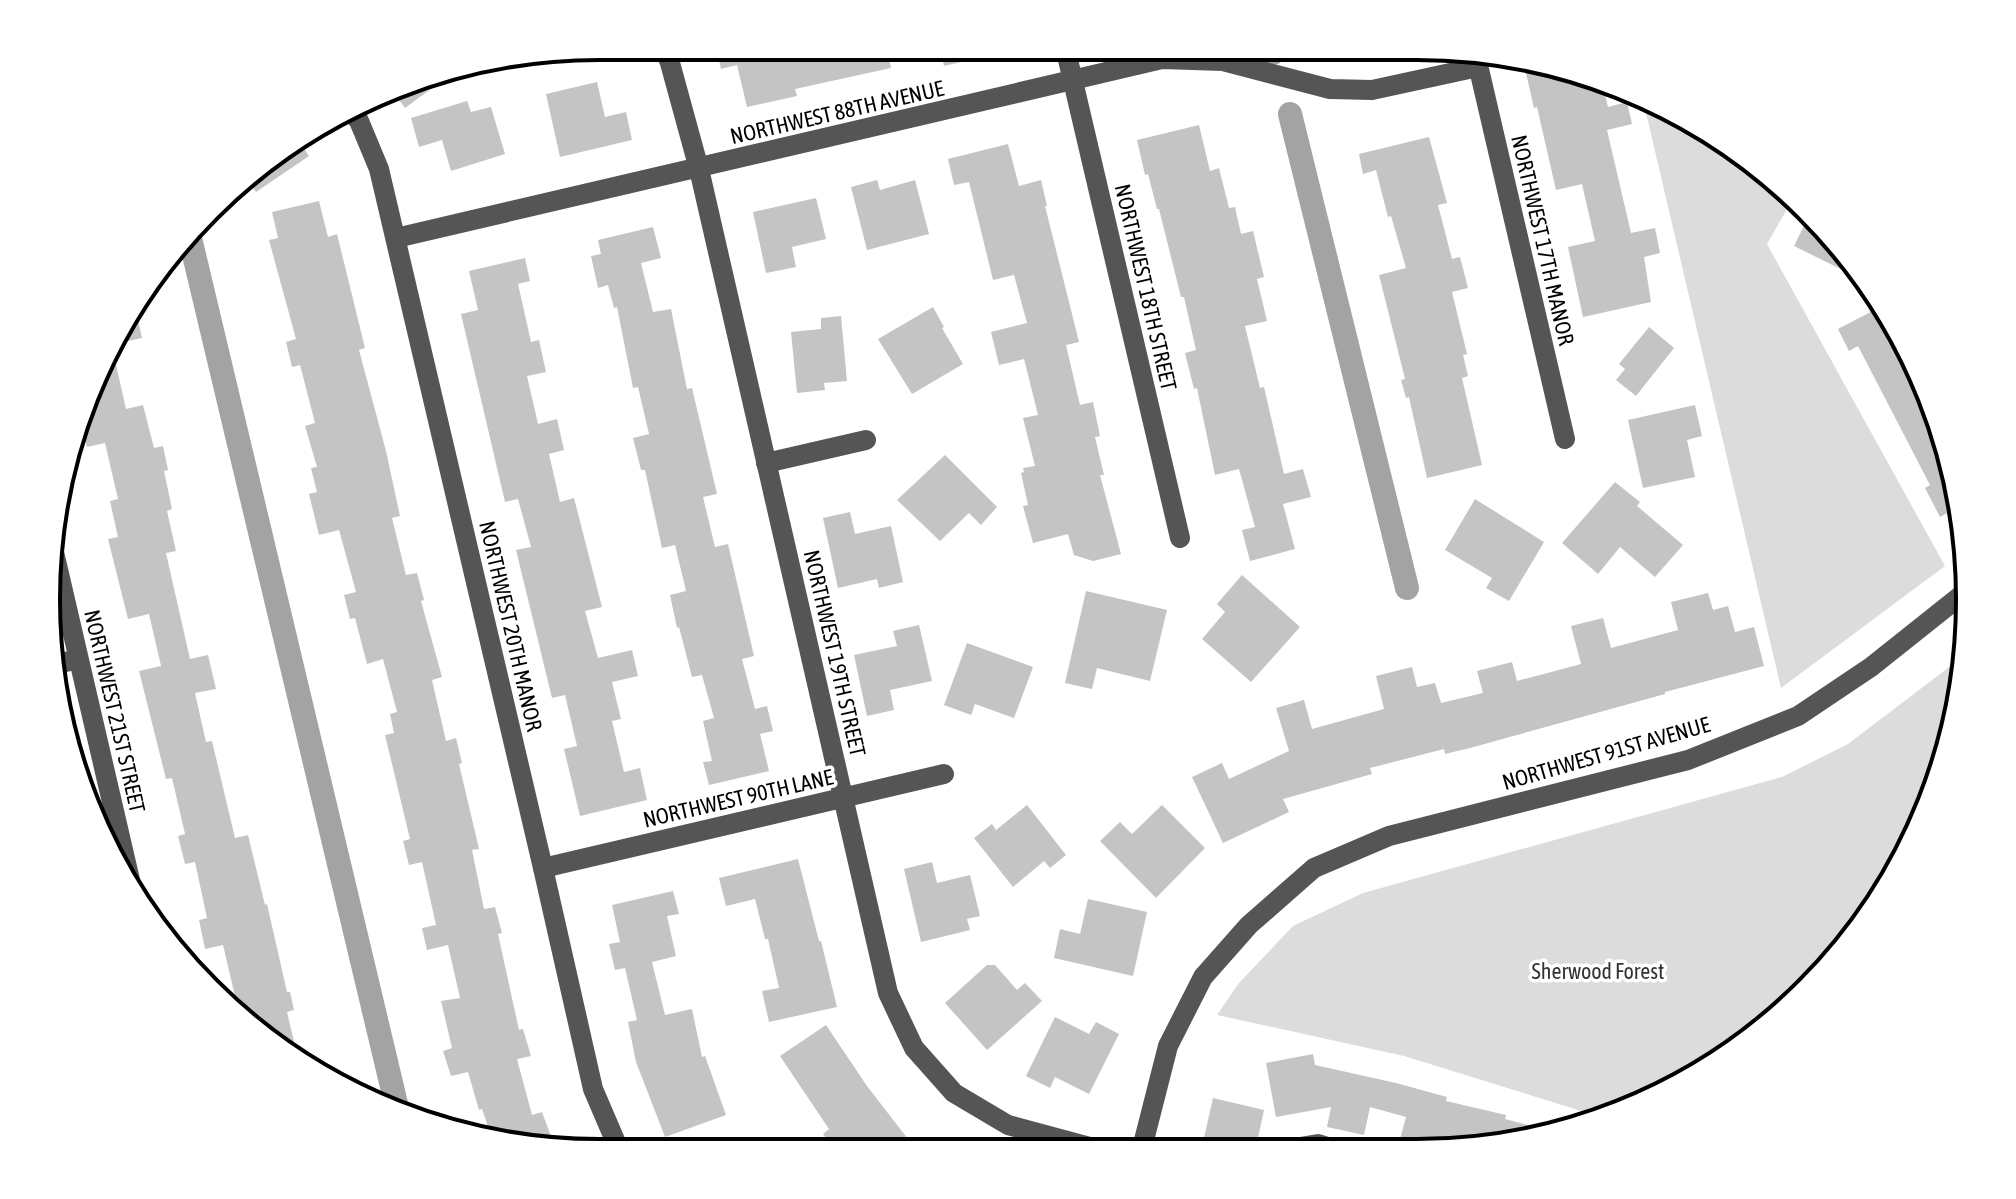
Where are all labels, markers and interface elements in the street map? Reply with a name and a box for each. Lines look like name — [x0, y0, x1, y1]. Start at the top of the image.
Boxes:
street label: NORTHWEST 88TH AVENUE — [728, 75, 947, 149]
street label: NORTHWEST 17TH MANOR — [1506, 132, 1580, 348]
street label: NORTHWEST 18TH STREET — [1110, 181, 1182, 393]
street label: NORTHWEST 20TH MANOR — [474, 518, 548, 734]
street label: NORTHWEST 19TH STREET — [799, 547, 871, 759]
street label: NORTHWEST 21ST STREET — [79, 607, 151, 815]
street label: NORTHWEST 91ST AVENUE — [1499, 711, 1713, 795]
street label: NORTHWEST 90TH LANE — [640, 763, 836, 833]
park label: Sherwood Forest — [1532, 958, 1664, 984]

